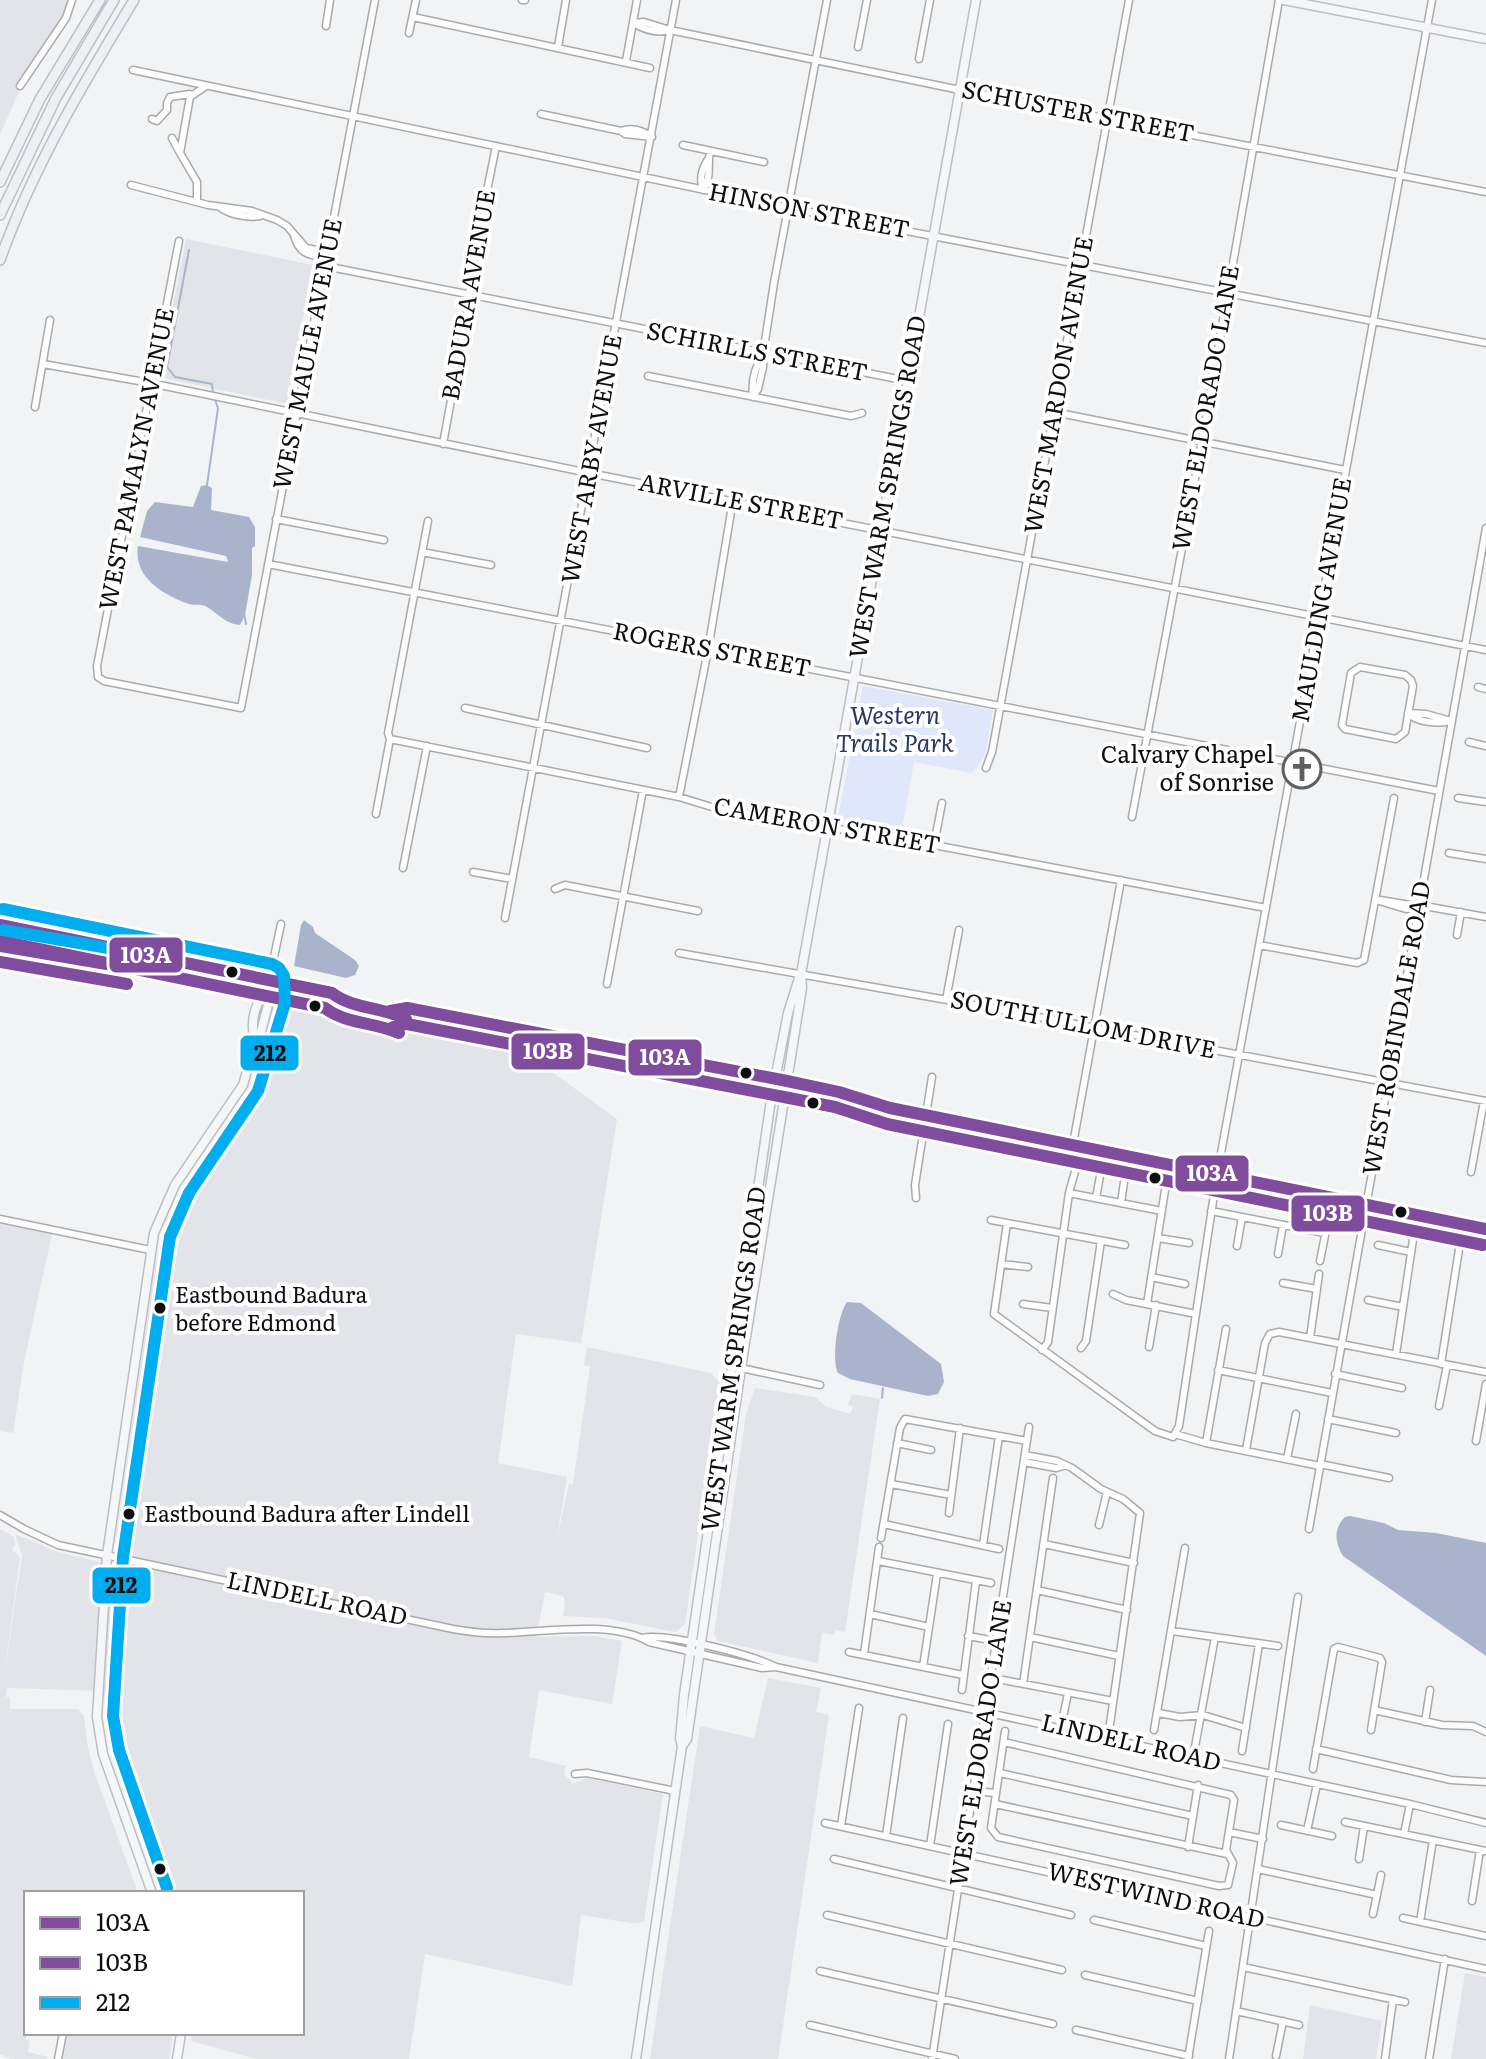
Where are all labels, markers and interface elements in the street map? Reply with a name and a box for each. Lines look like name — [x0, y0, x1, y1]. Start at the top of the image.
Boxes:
street label: SCHUSTER STREET — [959, 70, 1198, 149]
street label: HINSON STREET — [706, 172, 913, 245]
street label: BADURA AVENUE — [431, 186, 502, 403]
street label: WEST MAULE AVENUE — [262, 215, 349, 492]
street label: WEST MARDON AVENUE — [1013, 233, 1100, 536]
street label: WEST ELDORADO LANE — [1161, 262, 1246, 553]
street label: WEST PAMALYN AVENUE — [88, 304, 181, 613]
street label: SCHIRLLS STREET — [644, 311, 871, 388]
street label: WEST WARM SPRINGS ROAD — [838, 312, 933, 661]
street label: WEST ARBY AVENUE — [550, 331, 629, 586]
street label: ARVILLE STREET — [636, 463, 847, 537]
street label: MAULDING AVENUE — [1281, 474, 1358, 725]
street label: ROGERS STREET — [610, 611, 814, 684]
park label: Western Trails Park — [836, 696, 955, 759]
place label: Calvary Chapel of Sonrise — [1101, 735, 1274, 798]
church icon: Calvary Chapel of Sonrise — [1281, 748, 1323, 790]
street label: CAMERON STREET — [711, 786, 943, 861]
street label: WEST ROBINDALE ROAD — [1351, 878, 1438, 1177]
line badge: 103A — [108, 936, 184, 974]
text: 103A — [120, 937, 172, 970]
unlabelled marker — [224, 964, 240, 980]
street label: SOUTH ULLOM DRIVE — [948, 980, 1219, 1065]
unlabelled marker — [307, 998, 323, 1014]
line badge: 103B — [510, 1032, 586, 1071]
text: 103B — [523, 1033, 573, 1066]
line badge: 212 — [239, 1034, 300, 1072]
text: 212 — [254, 1035, 287, 1068]
line badge: 103A — [627, 1038, 703, 1077]
text: 103A — [639, 1039, 691, 1072]
unlabelled marker — [738, 1065, 754, 1081]
unlabelled marker — [805, 1095, 821, 1111]
line badge: 103A — [1174, 1154, 1250, 1193]
text: 103A — [1186, 1155, 1238, 1188]
unlabelled marker — [1147, 1170, 1163, 1186]
street label: WEST WARM SPRINGS ROAD — [690, 1184, 773, 1533]
line badge: 103B — [1290, 1194, 1366, 1233]
text: 103B — [1303, 1195, 1353, 1228]
unlabelled marker — [1393, 1204, 1409, 1220]
place label: Eastbound Badura before Edmond — [175, 1277, 367, 1338]
marker: Eastbound Badura before Edmond — [152, 1300, 168, 1316]
place label: Eastbound Badura after Lindell — [144, 1496, 470, 1529]
marker: Eastbound Badura after Lindell — [121, 1506, 137, 1522]
street label: LINDELL ROAD — [224, 1560, 411, 1633]
line badge: 212 — [91, 1566, 152, 1605]
text: 212 — [105, 1567, 138, 1600]
street label: WEST ELDORADO LANE — [939, 1597, 1018, 1888]
street label: LINDELL ROAD — [1038, 1703, 1225, 1778]
street label: WESTWIND ROAD — [1045, 1852, 1269, 1936]
unlabelled marker — [152, 1861, 168, 1877]
legend — [24, 1891, 304, 2035]
text: 103A — [96, 1903, 150, 1938]
text: 103B — [96, 1943, 148, 1978]
text: 212 — [96, 1983, 130, 2018]

